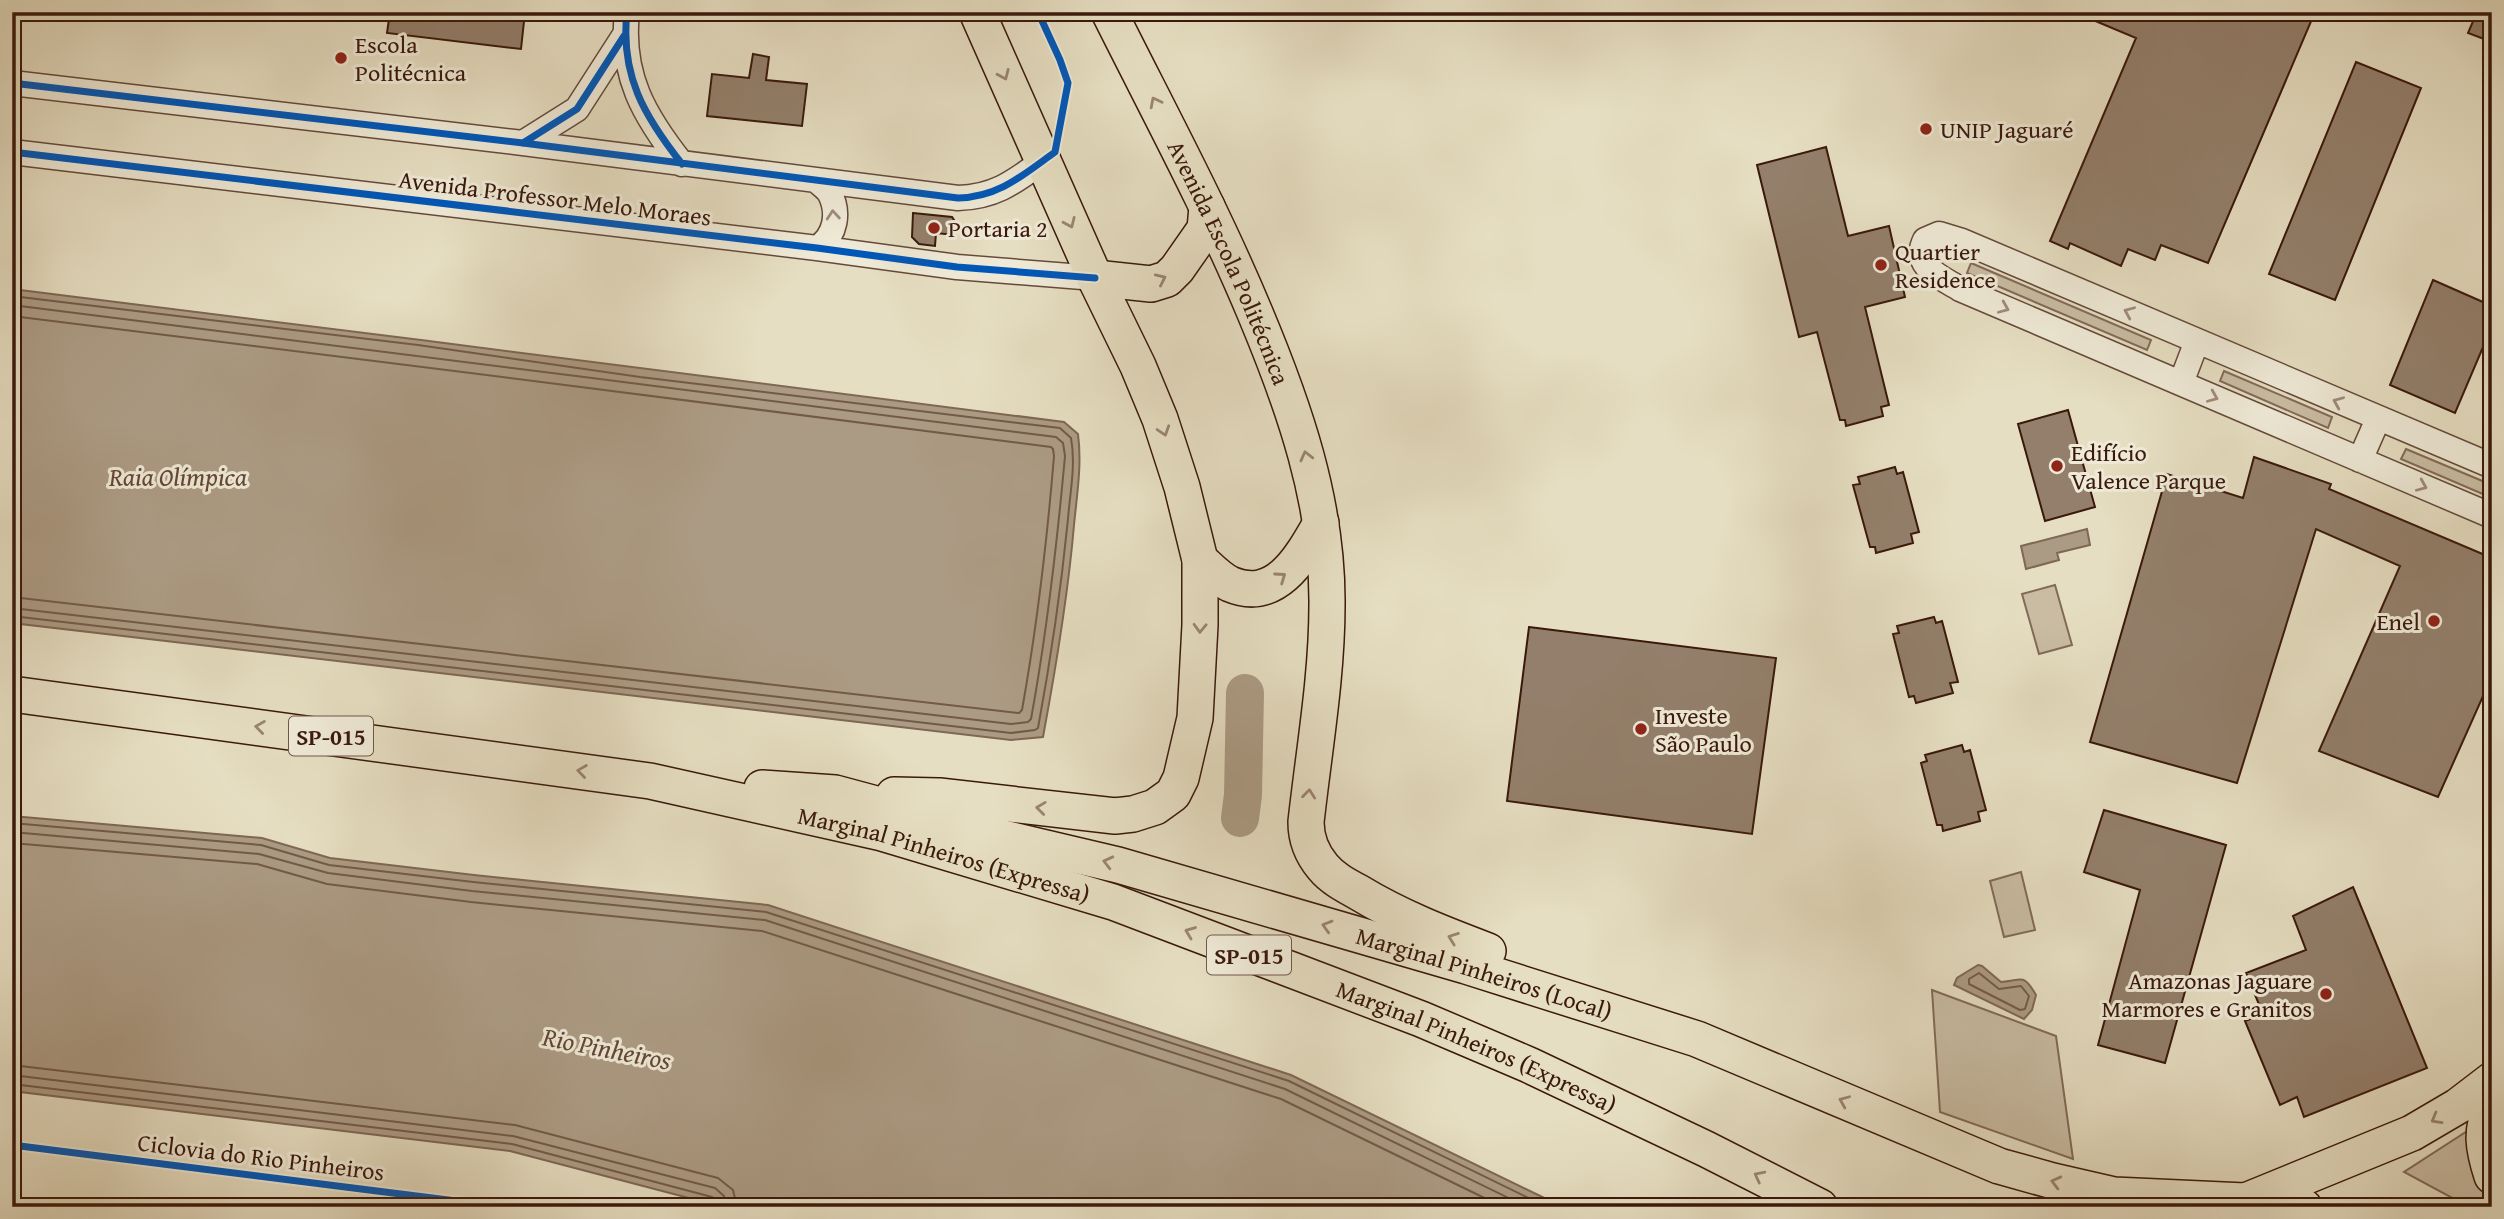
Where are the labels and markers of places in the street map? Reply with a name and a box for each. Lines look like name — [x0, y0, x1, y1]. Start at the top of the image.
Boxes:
place label: Escola Politécnica — [355, 27, 467, 90]
marker: Escola Politécnica — [333, 50, 349, 66]
place label: UNIP Jaguaré — [1940, 112, 2073, 147]
marker: UNIP Jaguaré — [1918, 121, 1934, 137]
place label: Portaria 2 — [948, 211, 1048, 246]
marker: Portaria 2 — [926, 220, 942, 236]
place label: Quartier Residence — [1895, 234, 1996, 297]
marker: Quartier Residence — [1873, 257, 1889, 273]
place label: Edifício Valence Parque — [2071, 435, 2226, 498]
marker: Edifício Valence Parque — [2049, 458, 2065, 474]
place label: Enel — [2376, 604, 2420, 639]
marker: Enel — [2426, 613, 2442, 629]
place label: Investe São Paulo — [1655, 698, 1752, 761]
marker: Investe São Paulo — [1633, 721, 1649, 737]
place label: Amazonas Jaguare Marmores e Granitos — [2101, 963, 2312, 1026]
marker: Amazonas Jaguare Marmores e Granitos — [2318, 986, 2334, 1002]

